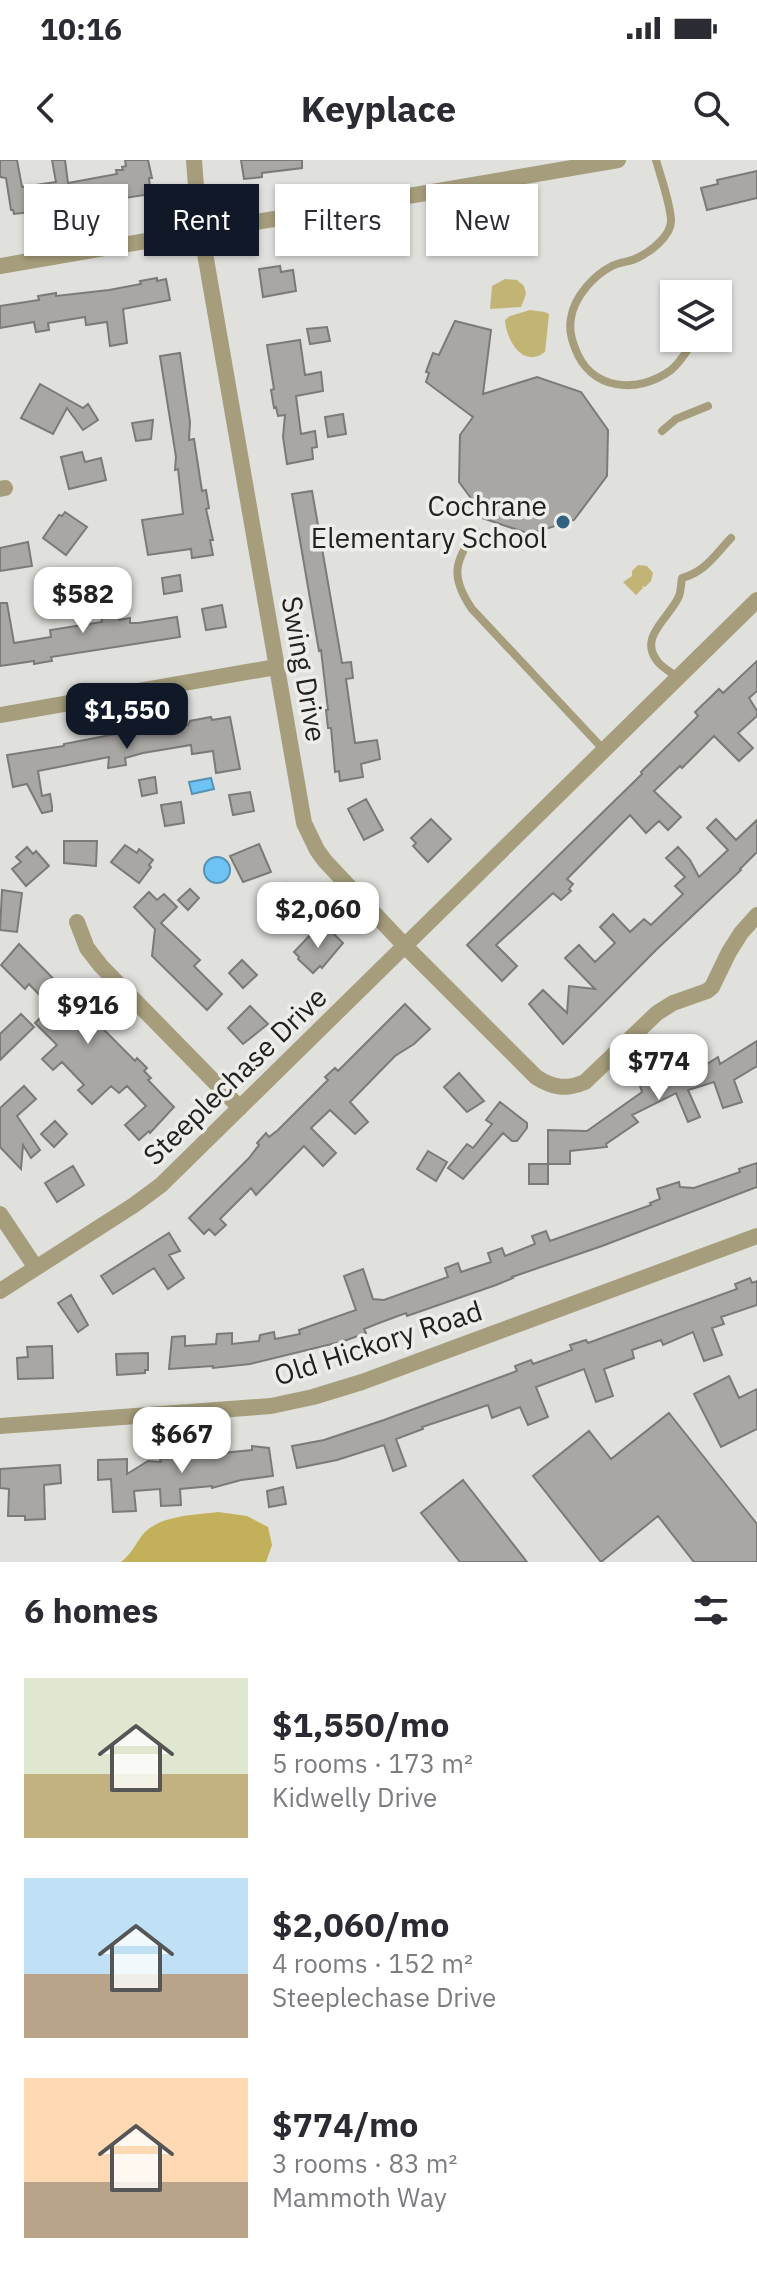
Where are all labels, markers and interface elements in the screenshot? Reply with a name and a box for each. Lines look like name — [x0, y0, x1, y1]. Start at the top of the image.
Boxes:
text: 10:16 — [40, 9, 122, 48]
text: Keyplace — [301, 85, 456, 132]
icon: back — [24, 86, 68, 130]
icon: search — [689, 86, 733, 130]
chip: Buy — [24, 184, 128, 256]
chip: Rent — [144, 184, 259, 256]
chip: Filters — [275, 184, 410, 256]
chip: New — [426, 184, 538, 256]
map controls — [660, 280, 732, 352]
button: layers — [660, 280, 732, 352]
place label: Cochrane Elementary School — [311, 487, 547, 556]
marker: Cochrane Elementary School — [554, 513, 572, 531]
pin: $582 — [36, 567, 130, 635]
text: $582 — [52, 576, 114, 610]
street label: Swing Drive — [274, 593, 335, 745]
pin: $1,550 — [62, 683, 192, 751]
text: $1,550 — [84, 692, 170, 726]
pin: $2,060 — [253, 882, 383, 950]
text: $2,060 — [275, 891, 361, 925]
pin: $916 — [41, 978, 135, 1046]
street label: Steeplechase Drive — [135, 978, 334, 1173]
text: $916 — [57, 987, 119, 1021]
pin: $774 — [612, 1034, 706, 1102]
text: $774 — [628, 1043, 690, 1077]
street label: Old Hickory Road — [269, 1291, 487, 1394]
pin: $667 — [135, 1407, 229, 1475]
text: $667 — [151, 1416, 213, 1450]
text: 6 homes — [24, 1588, 159, 1632]
icon: filters — [689, 1588, 733, 1632]
text: $1,550/mo — [272, 1702, 449, 1746]
icon: home — [88, 1710, 184, 1806]
text: 5 rooms · 173 m² — [272, 1746, 473, 1780]
text: Kidwelly Drive — [272, 1780, 437, 1814]
text: $2,060/mo — [272, 1902, 449, 1946]
icon: home — [88, 1910, 184, 2006]
text: 4 rooms · 152 m² — [272, 1946, 473, 1980]
text: Steeplechase Drive — [272, 1980, 496, 2014]
text: $774/mo — [272, 2102, 419, 2146]
icon: home — [88, 2110, 184, 2206]
text: 3 rooms · 83 m² — [272, 2146, 457, 2180]
text: Mammoth Way — [272, 2180, 447, 2214]

